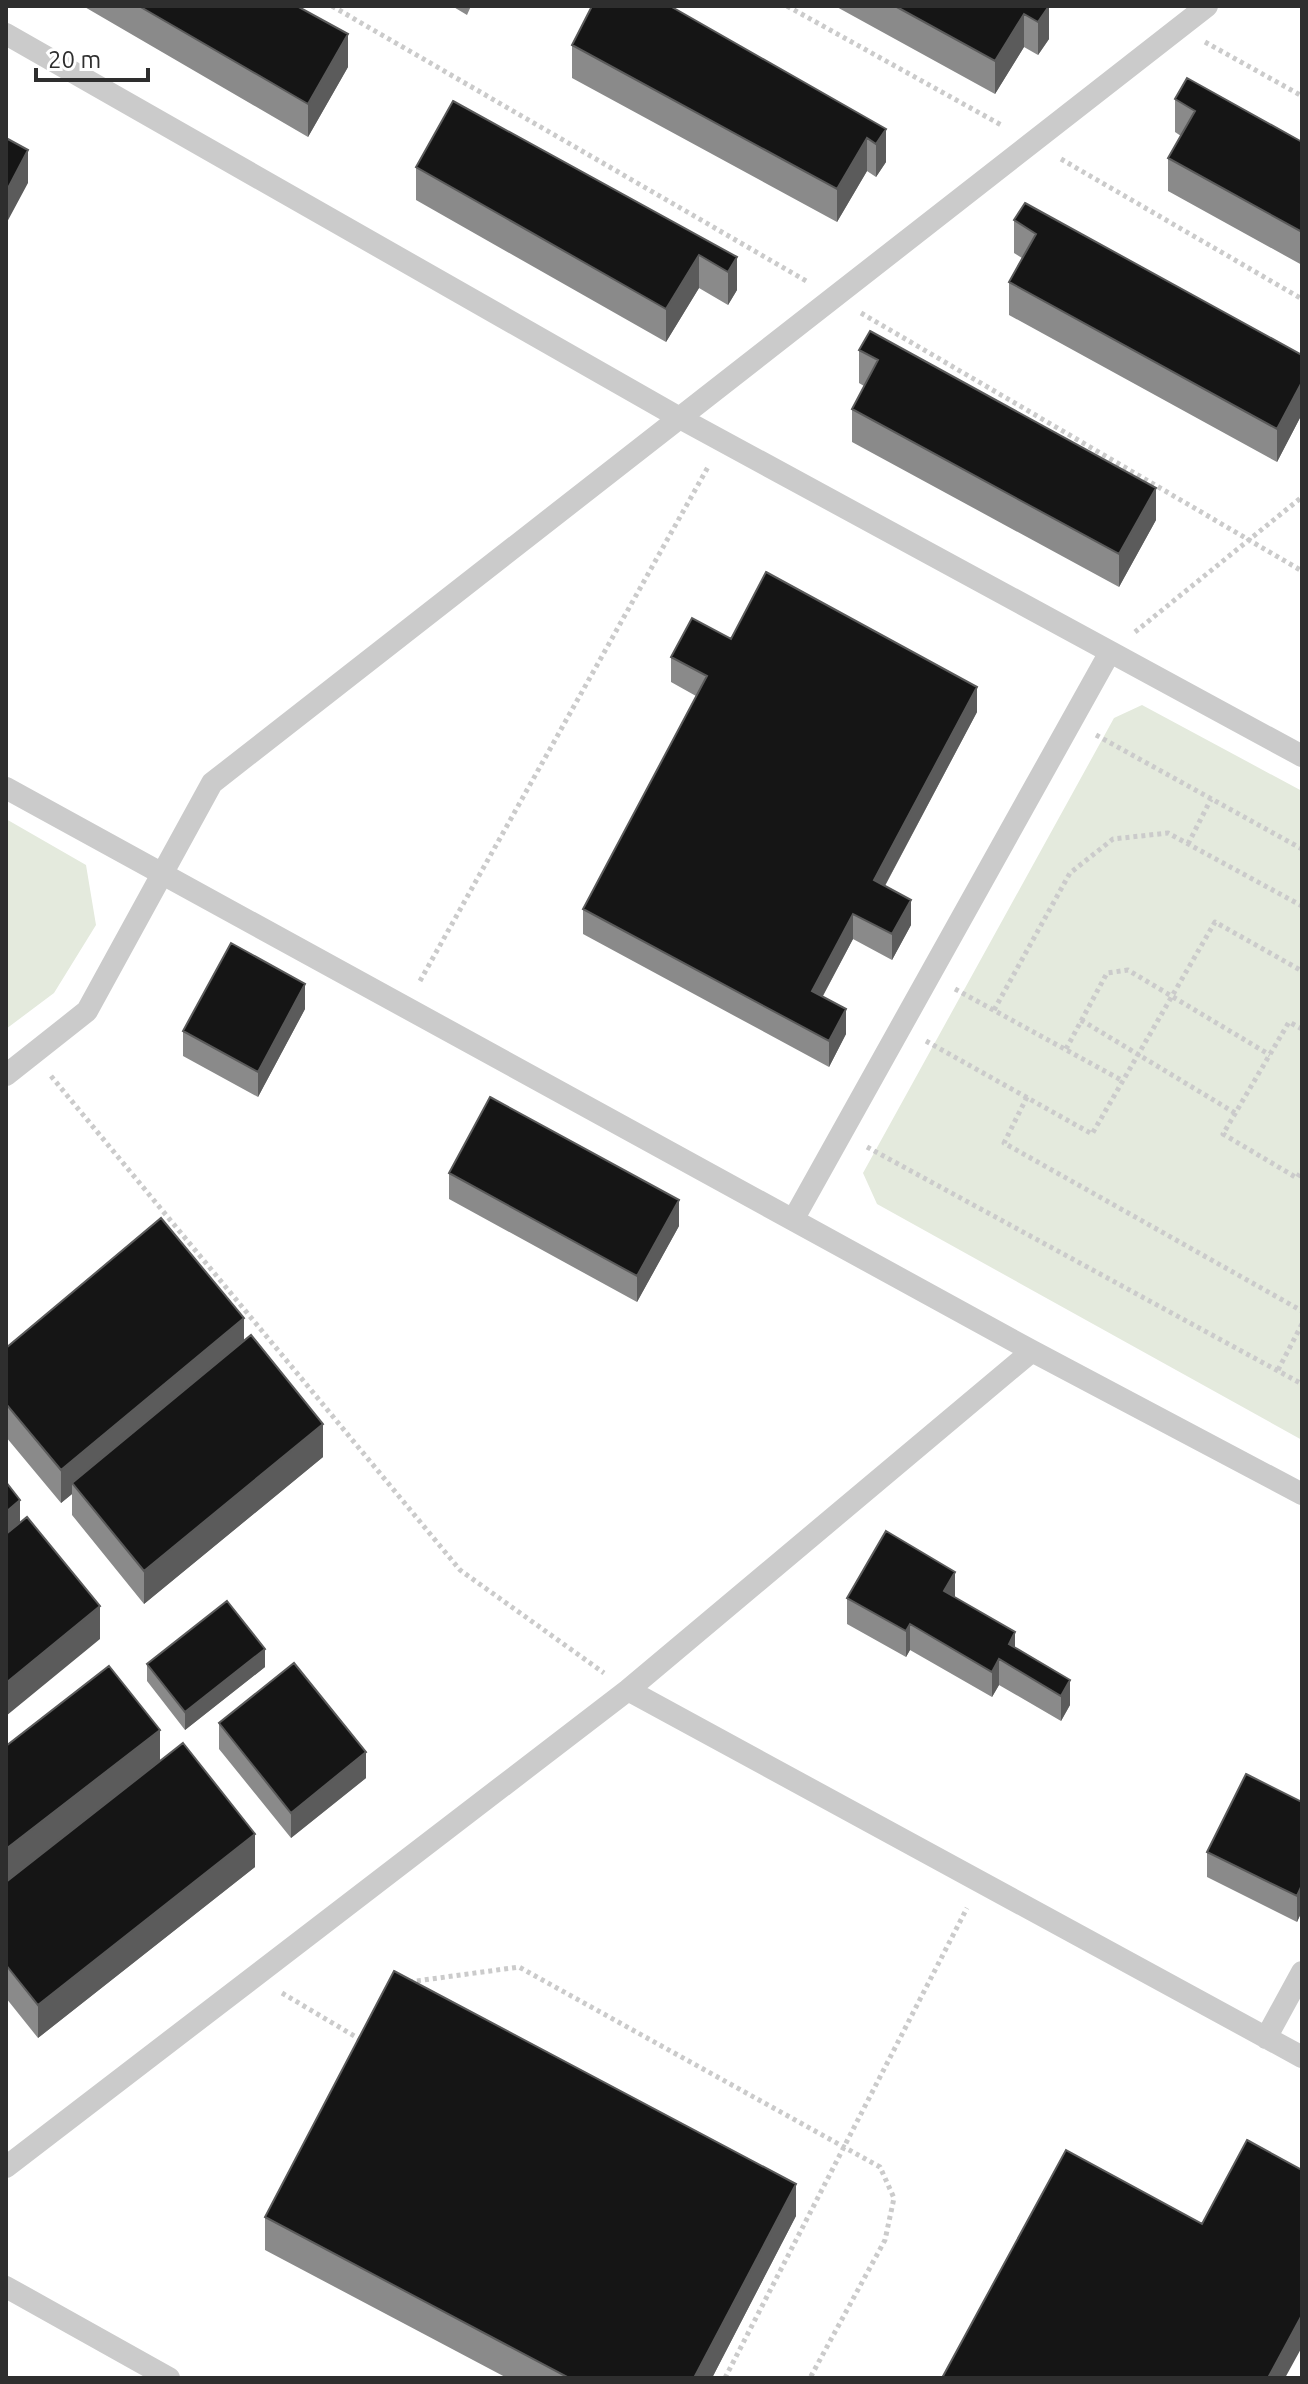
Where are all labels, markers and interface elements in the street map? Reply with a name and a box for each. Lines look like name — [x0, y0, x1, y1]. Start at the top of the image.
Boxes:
scale bar — [36, 32, 148, 82]
text: 20 m — [48, 46, 101, 73]

